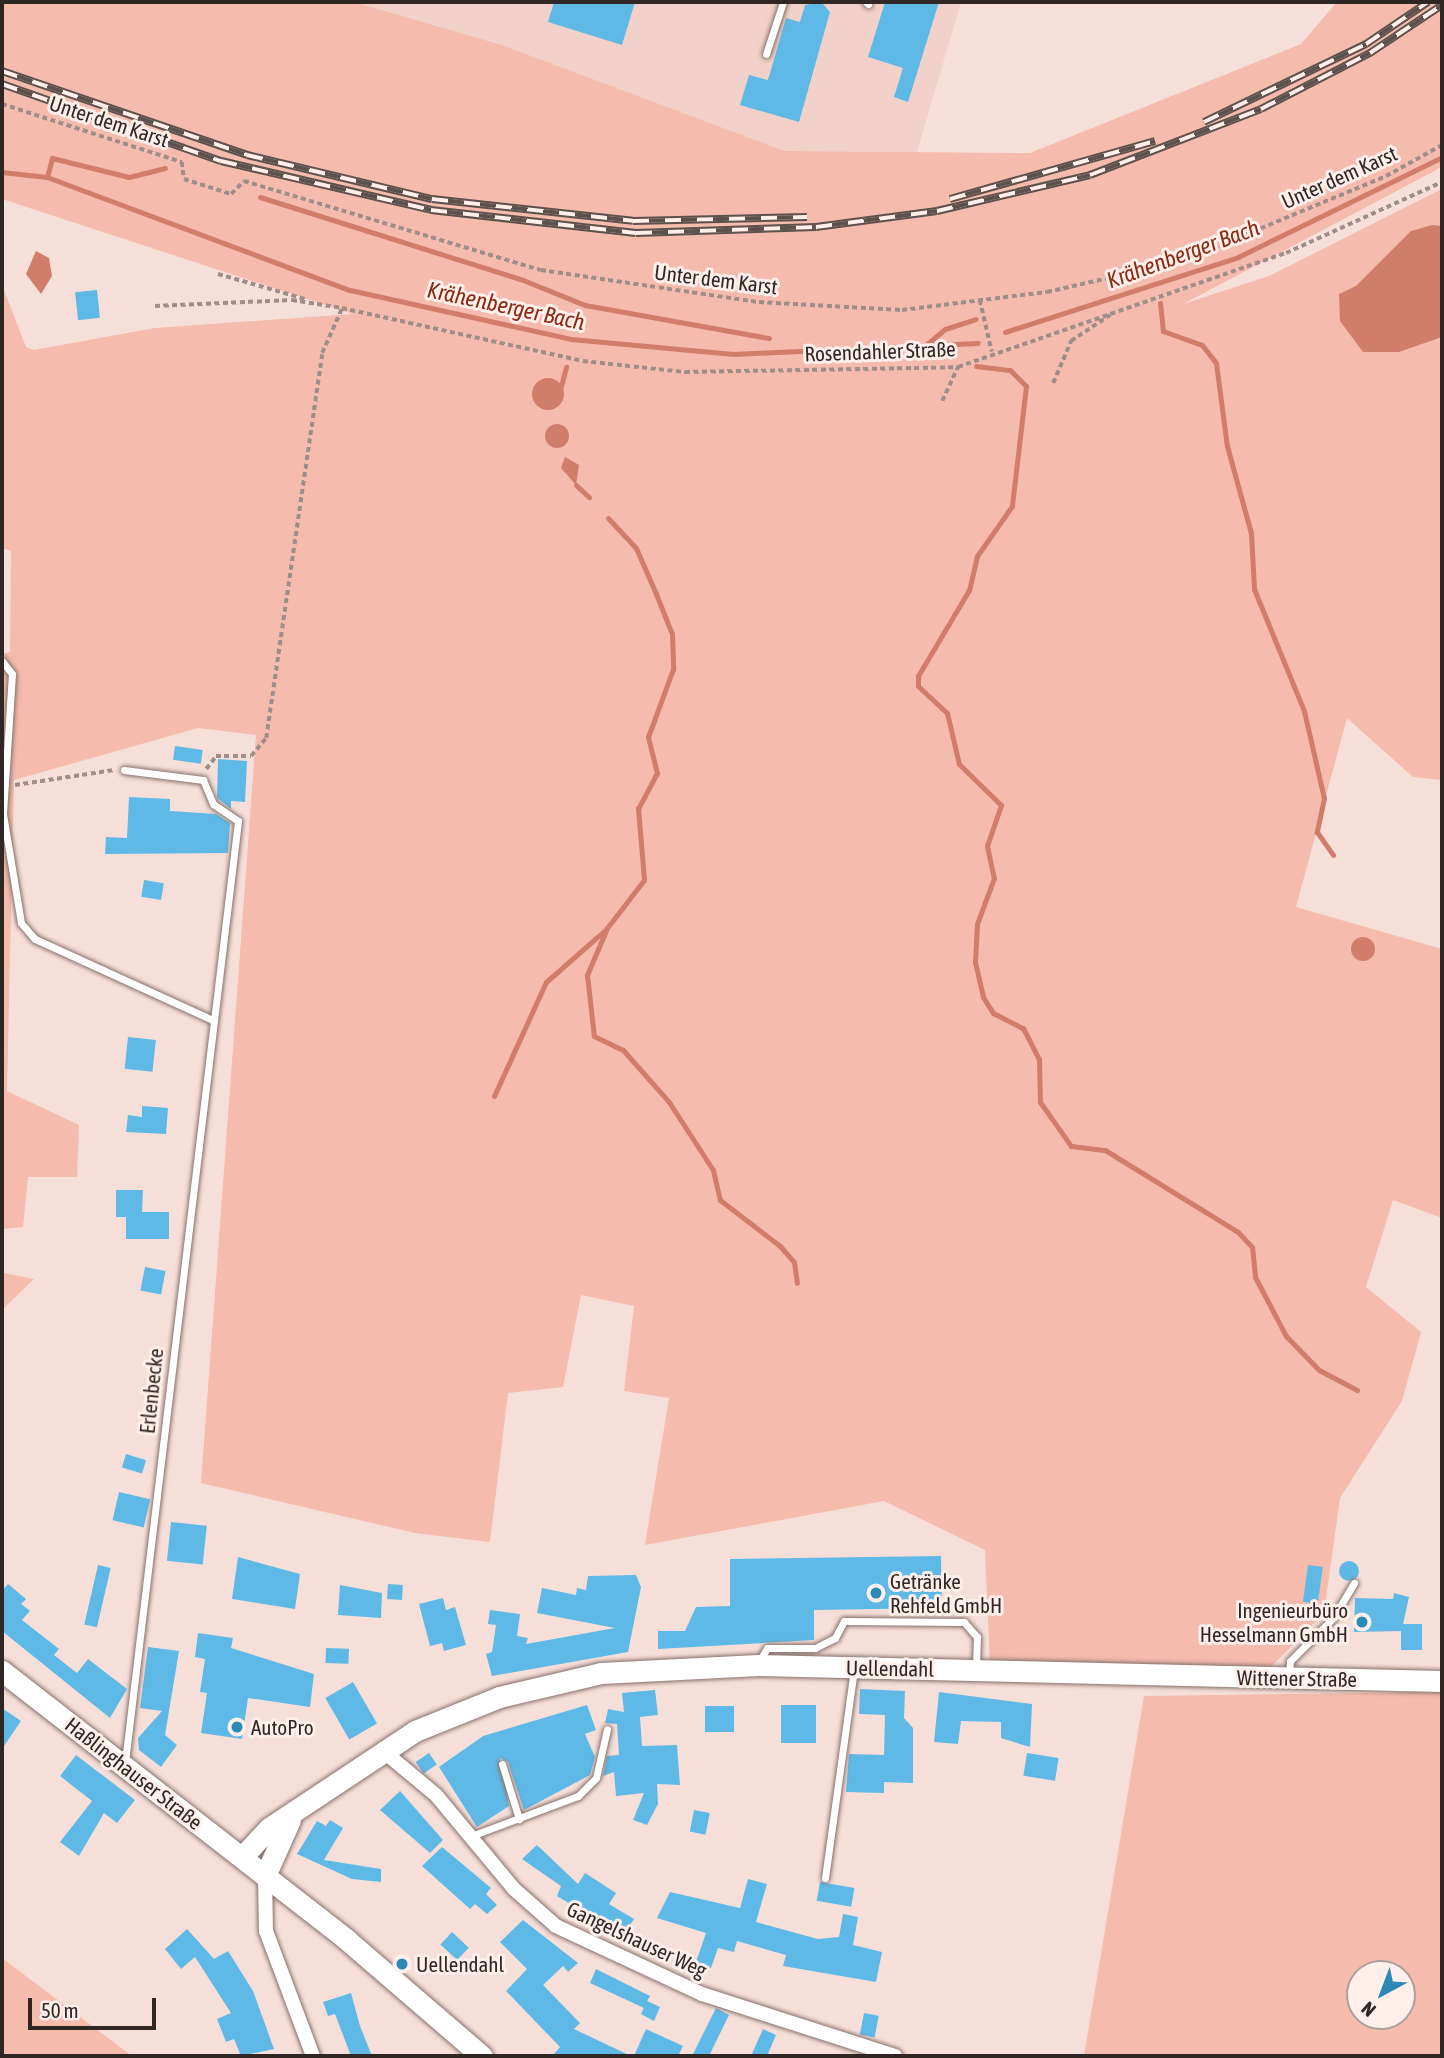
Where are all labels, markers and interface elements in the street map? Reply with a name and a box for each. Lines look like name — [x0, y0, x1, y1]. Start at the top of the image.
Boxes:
street label: Unter dem Karst — [46, 90, 172, 152]
street label: Unter dem Karst — [1277, 140, 1401, 214]
water label: Krähenberger Bach — [1103, 214, 1263, 294]
street label: Unter dem Karst — [653, 259, 779, 299]
water label: Krähenberger Bach — [425, 276, 587, 336]
street label: Rosendahler Straße — [804, 336, 956, 366]
street label: Erlenbecke — [134, 1347, 168, 1435]
place label: Getränke Rehfeld GmbH — [890, 1568, 1002, 1618]
marker: Getränke Rehfeld GmbH — [868, 1585, 884, 1601]
place label: Ingenieurbüro Hesselmann GmbH — [1200, 1597, 1348, 1647]
marker: Ingenieurbüro Hesselmann GmbH — [1354, 1614, 1370, 1630]
street label: Uellendahl — [846, 1655, 934, 1681]
street label: Wittener Straße — [1237, 1664, 1357, 1692]
street label: Haßlinghauser Straße — [60, 1712, 208, 1834]
place label: AutoPro — [251, 1714, 313, 1740]
marker: AutoPro — [229, 1719, 245, 1735]
street label: Gangelshauser Weg — [563, 1896, 711, 1982]
place label: Uellendahl — [416, 1951, 504, 1977]
marker: Uellendahl — [394, 1956, 410, 1972]
north arrow — [1346, 1960, 1416, 2030]
scale bar — [32, 1984, 159, 2028]
text: N — [1357, 1997, 1380, 2021]
text: 50 m — [41, 1998, 79, 2022]

